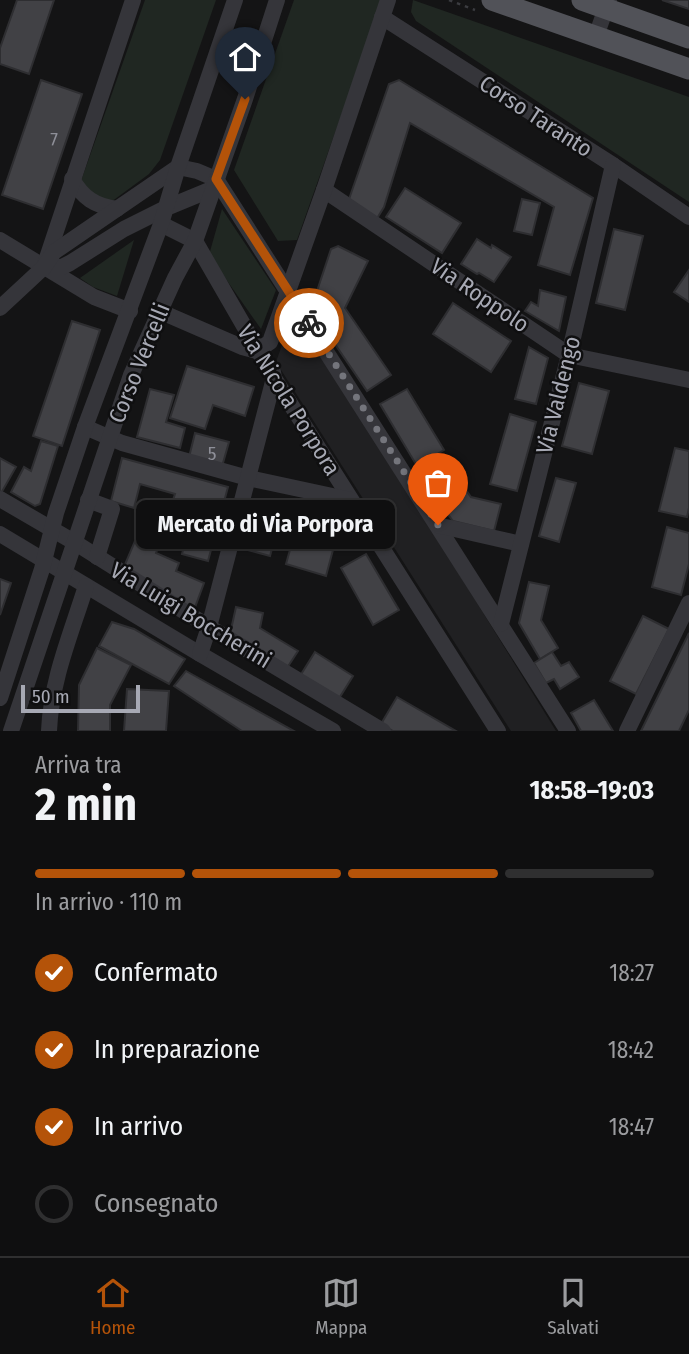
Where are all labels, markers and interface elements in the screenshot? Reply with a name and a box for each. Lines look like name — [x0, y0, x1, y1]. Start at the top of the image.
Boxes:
pin — [215, 27, 275, 99]
icon: home — [226, 38, 264, 76]
street label: Corso Taranto — [474, 69, 598, 163]
house number: 7 — [50, 128, 58, 151]
street label: Via Roppolo — [425, 252, 535, 338]
courier — [274, 288, 344, 358]
street label: Corso Vercelli — [102, 299, 176, 427]
icon: bike — [290, 304, 328, 342]
street label: Via Nicola Porpora — [231, 319, 347, 481]
street label: Via Valdengo — [530, 333, 586, 457]
house number: 5 — [208, 442, 216, 465]
pin — [408, 453, 468, 525]
icon: bag — [419, 464, 457, 502]
callout: Mercato di Via Porpora — [137, 500, 396, 550]
text: Mercato di Via Porpora — [158, 510, 373, 538]
street label: Via Luigi Boccherini — [105, 556, 277, 674]
scale bar — [21, 682, 140, 714]
text: 50 m — [32, 685, 70, 708]
text: Arriva tra — [35, 751, 122, 779]
text: 18:58–19:03 — [529, 775, 654, 806]
text: 2 min — [35, 777, 137, 832]
text: In arrivo · 110 m — [35, 888, 182, 916]
icon: check — [35, 954, 73, 992]
text: Confermato — [94, 957, 218, 988]
text: 18:27 — [609, 959, 654, 987]
icon: check — [35, 1031, 73, 1069]
text: In preparazione — [94, 1034, 260, 1065]
text: 18:42 — [608, 1036, 654, 1064]
icon: check — [35, 1108, 73, 1146]
text: In arrivo — [94, 1111, 183, 1142]
text: 18:47 — [609, 1113, 654, 1141]
text: Consegnato — [94, 1188, 218, 1219]
tab: Home — [90, 1274, 135, 1339]
tab: Mappa — [315, 1274, 367, 1339]
tab: Salvati — [547, 1274, 599, 1339]

